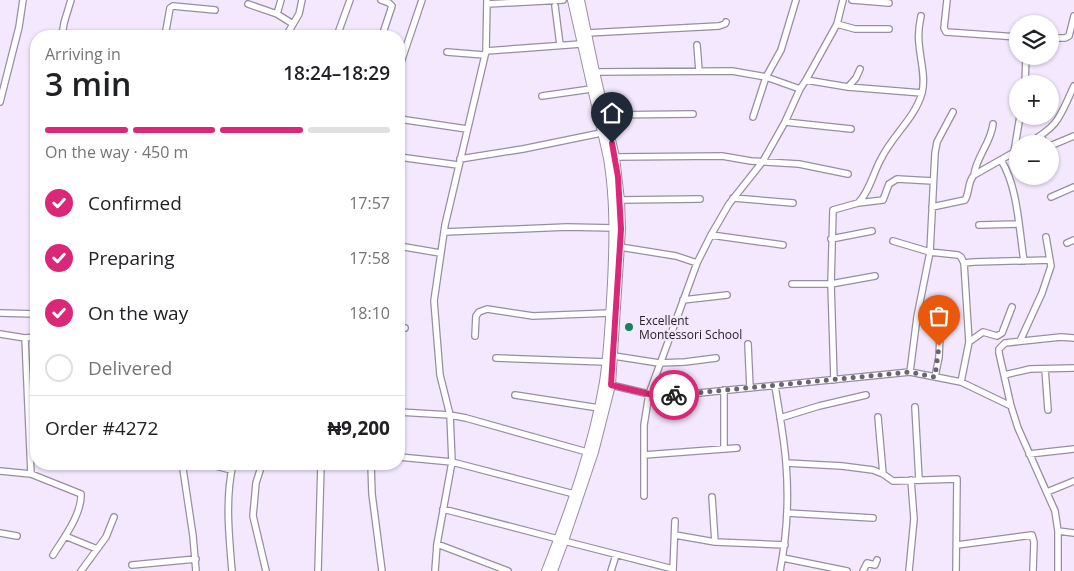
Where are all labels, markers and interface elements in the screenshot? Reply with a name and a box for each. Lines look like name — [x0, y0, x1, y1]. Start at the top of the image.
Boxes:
map controls — [1009, 15, 1059, 185]
button: layers — [1009, 15, 1059, 65]
text: Arriving in — [45, 43, 121, 65]
text: 18:24–18:29 — [283, 60, 390, 86]
text: 3 min — [45, 62, 131, 105]
button: + — [1009, 75, 1059, 125]
pin — [591, 92, 633, 143]
icon: home — [598, 99, 626, 127]
button: − — [1009, 135, 1059, 185]
text: On the way · 450 m — [45, 141, 188, 163]
icon: check — [45, 189, 73, 217]
text: Confirmed — [88, 190, 182, 216]
text: 17:57 — [349, 192, 390, 214]
icon: check — [45, 244, 73, 272]
text: Preparing — [88, 245, 175, 271]
text: 17:58 — [349, 247, 390, 269]
pin — [918, 295, 960, 346]
icon: check — [45, 299, 73, 327]
text: On the way — [88, 300, 188, 326]
text: 18:10 — [349, 302, 390, 324]
icon: bag — [925, 302, 953, 330]
place label: Excellent Montessori School — [639, 312, 742, 343]
marker: Excellent Montessori School — [623, 321, 635, 333]
text: Delivered — [88, 355, 172, 381]
courier — [649, 370, 699, 420]
icon: bike — [660, 381, 688, 409]
text: Order #4272 — [45, 415, 158, 441]
text: ₦9,200 — [327, 415, 390, 441]

